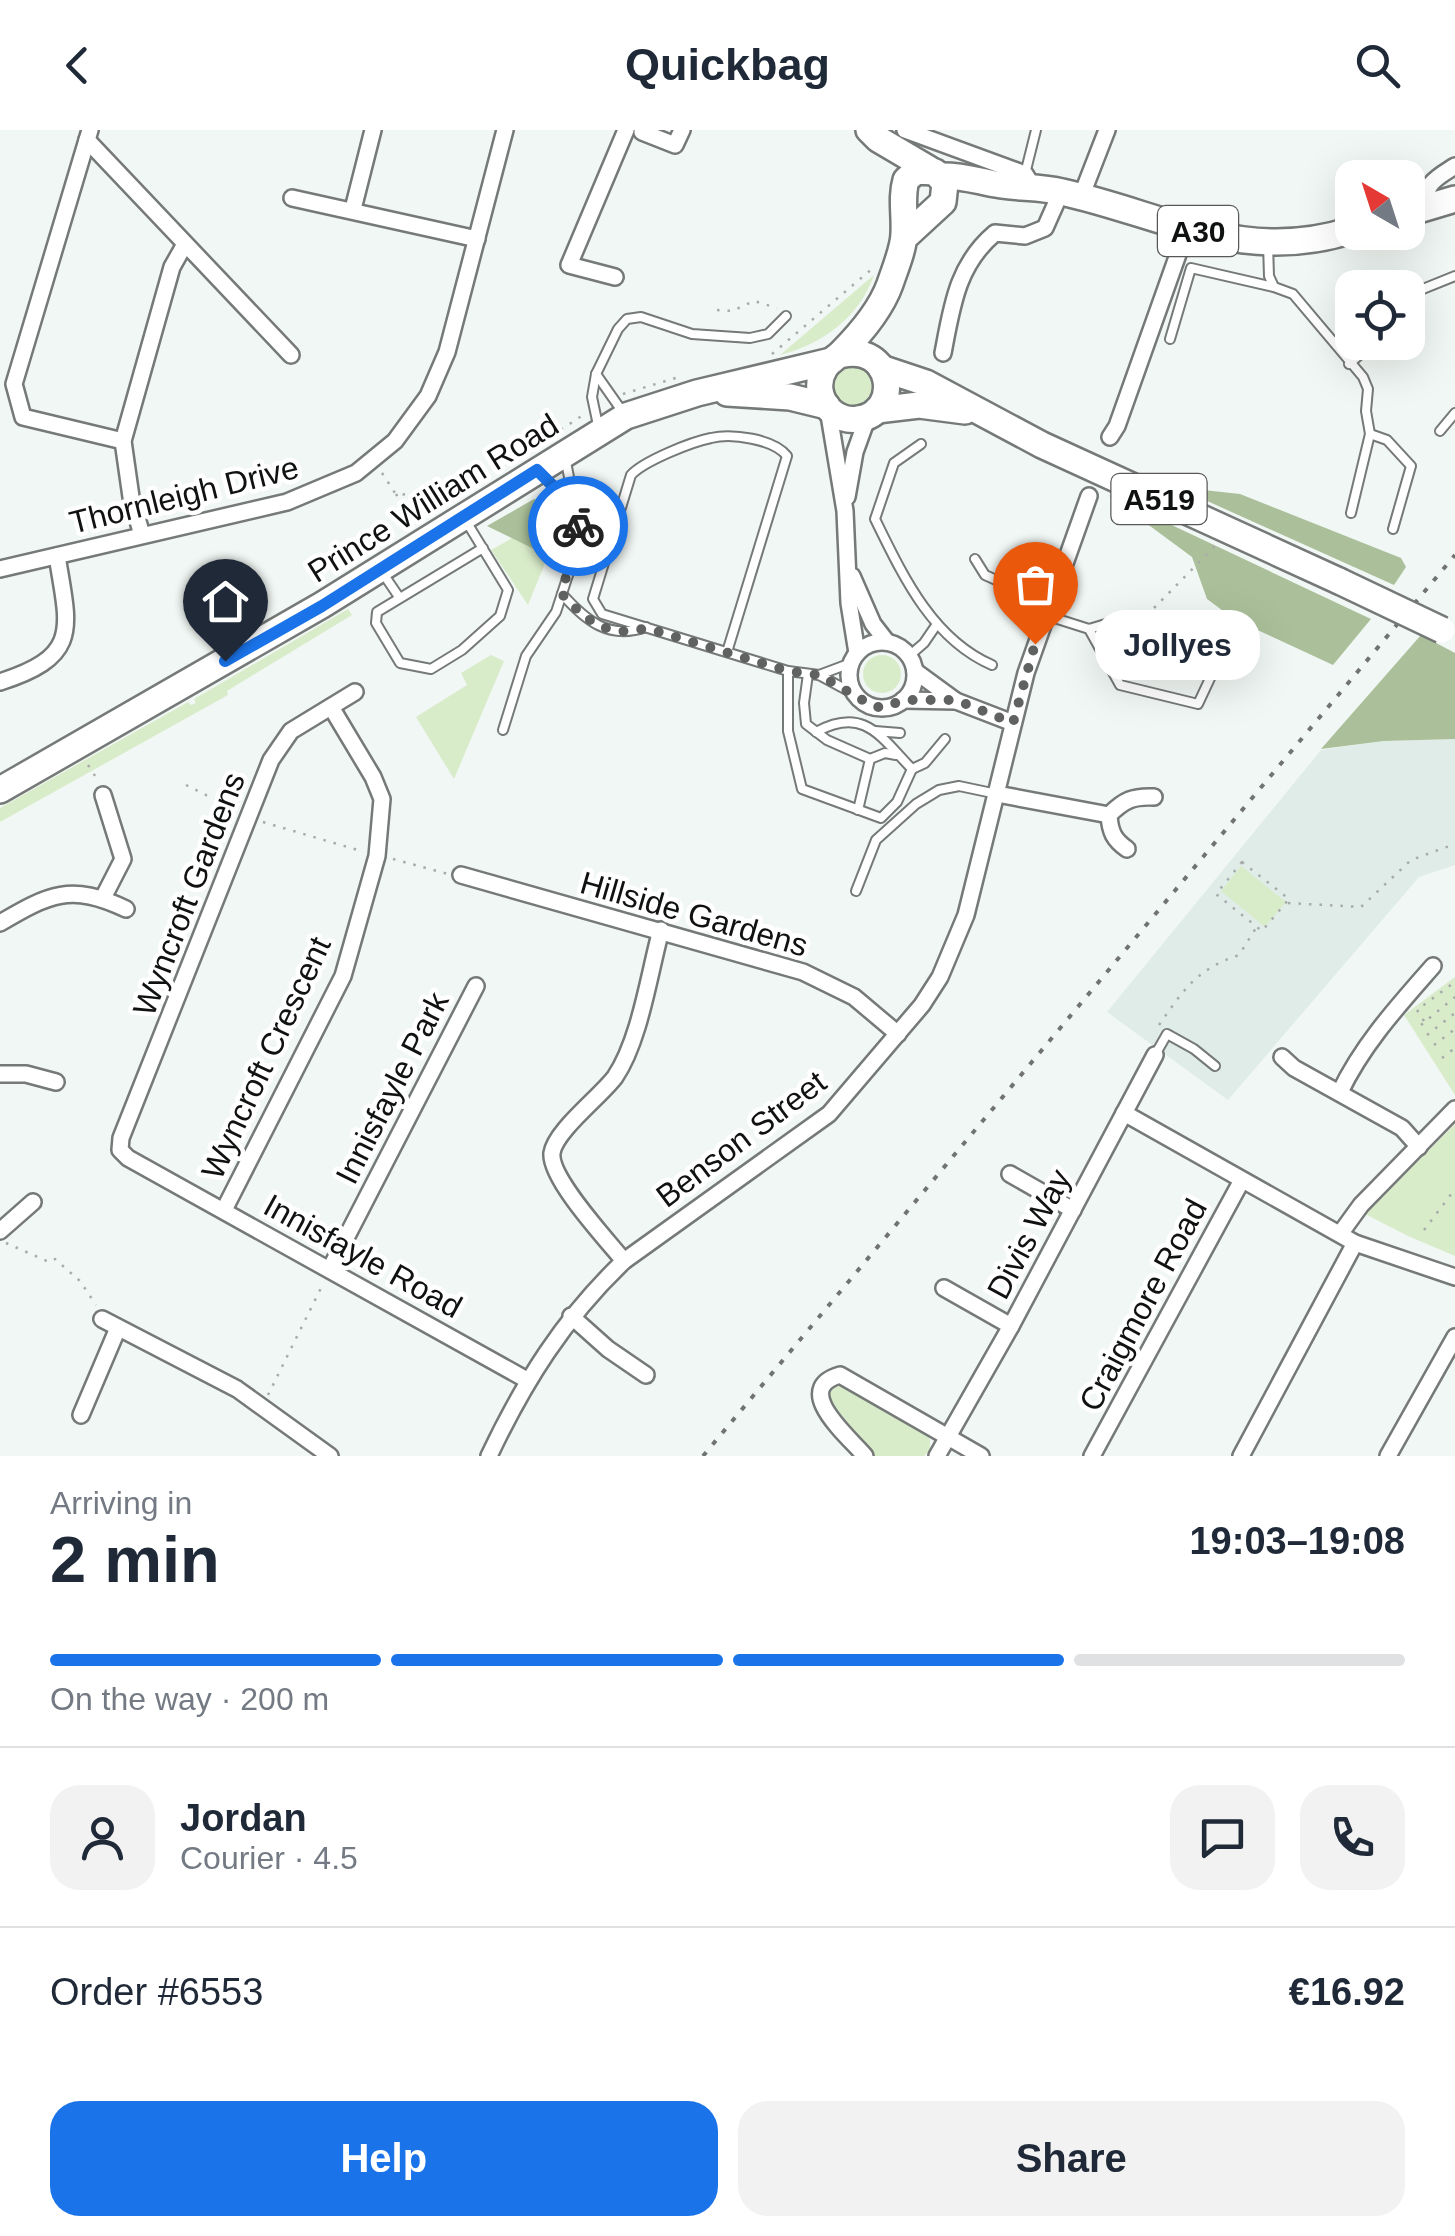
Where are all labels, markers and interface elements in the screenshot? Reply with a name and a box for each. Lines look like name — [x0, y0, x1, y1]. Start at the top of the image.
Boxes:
icon: back — [50, 38, 105, 93]
icon: search — [1350, 38, 1405, 93]
text: Quickbag — [625, 39, 830, 90]
north arrow — [1335, 160, 1425, 250]
map controls — [1335, 160, 1425, 360]
road number: A30 — [1158, 206, 1238, 256]
button: locate — [1335, 270, 1425, 360]
street label: Prince William Road — [301, 406, 565, 590]
street label: Thornleigh Drive — [66, 449, 302, 541]
road number: A519 — [1112, 474, 1206, 524]
courier — [528, 476, 628, 576]
icon: bike — [551, 499, 606, 554]
pin — [993, 542, 1078, 645]
icon: bag — [1008, 557, 1063, 612]
pin — [183, 559, 268, 662]
icon: home — [198, 574, 253, 629]
callout: Jollyes — [1095, 609, 1260, 679]
text: Jollyes — [1123, 627, 1232, 663]
street label: Wyncroft Gardens — [126, 767, 252, 1021]
street label: Hillside Gardens — [576, 864, 812, 964]
street label: Wyncroft Crescent — [194, 931, 338, 1185]
street label: Innisfayle Park — [328, 985, 456, 1190]
street label: Benson Street — [649, 1064, 833, 1214]
street label: Divis Way — [980, 1163, 1078, 1305]
street label: Innisfayle Road — [258, 1187, 468, 1325]
street label: Craigmore Road — [1072, 1193, 1214, 1417]
text: Arriving in — [50, 1485, 192, 1521]
text: 19:03–19:08 — [1189, 1520, 1405, 1562]
text: 2 min — [50, 1523, 220, 1596]
text: On the way · 200 m — [50, 1681, 329, 1717]
button: person — [50, 1785, 155, 1890]
button: chat — [1170, 1785, 1275, 1890]
button: phone — [1300, 1785, 1405, 1890]
text: Jordan — [180, 1797, 307, 1839]
text: Courier · 4.5 — [180, 1840, 358, 1876]
text: Order #6553 — [50, 1971, 263, 2013]
text: €16.92 — [1289, 1971, 1405, 2013]
button: Help — [50, 2101, 718, 2216]
button: Share — [738, 2101, 1405, 2216]

